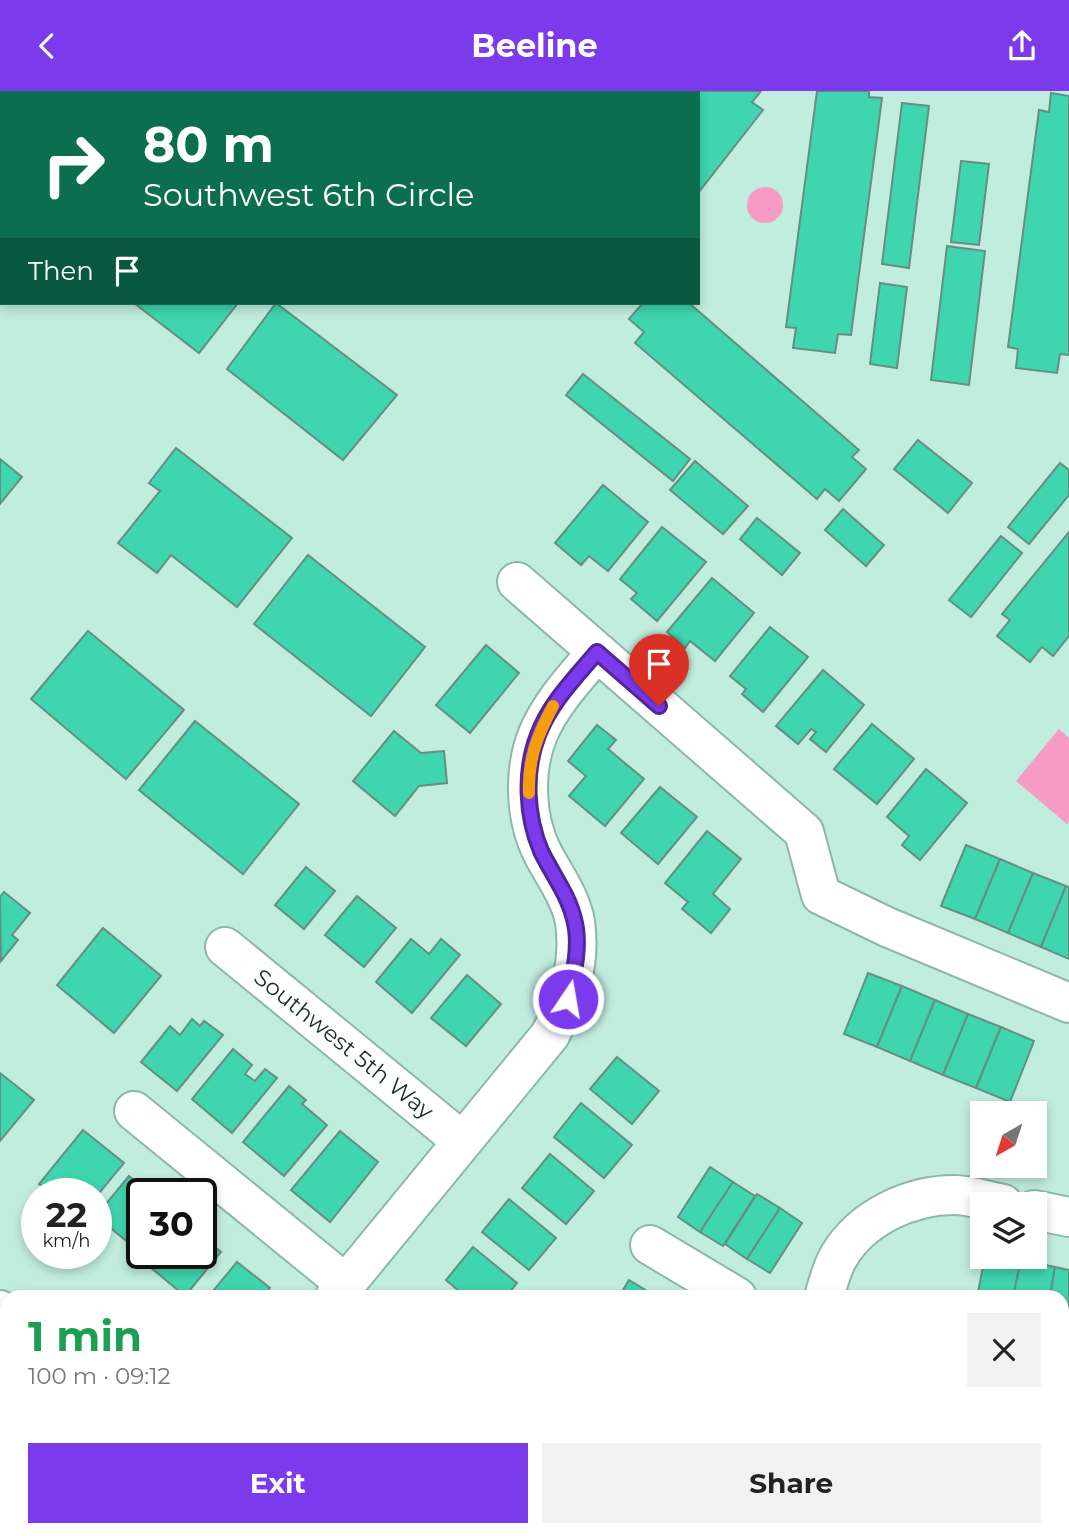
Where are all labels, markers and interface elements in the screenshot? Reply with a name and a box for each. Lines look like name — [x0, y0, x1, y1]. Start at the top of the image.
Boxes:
text: Beeline — [471, 26, 598, 65]
icon: back — [28, 27, 66, 65]
icon: share — [1003, 27, 1041, 65]
text: 80 m — [143, 115, 274, 174]
icon: right — [28, 119, 119, 210]
text: Southwest 6th Circle — [143, 175, 474, 214]
icon: arrive — [108, 252, 146, 290]
text: Then — [28, 255, 94, 287]
pin — [629, 634, 689, 706]
icon: arrive — [640, 645, 678, 683]
position arrow — [531, 962, 605, 1036]
street label: Southwest 5th Way — [249, 963, 440, 1125]
north arrow — [970, 1101, 1046, 1178]
map controls — [970, 1101, 1047, 1269]
speed limit sign: 30 — [126, 1178, 217, 1269]
button: layers — [970, 1192, 1047, 1269]
text: 22 — [46, 1193, 87, 1236]
text: km/h — [42, 1230, 91, 1252]
text: 1 min — [28, 1310, 142, 1362]
button: close — [967, 1313, 1041, 1387]
text: 100 m · 09:12 — [28, 1362, 171, 1390]
button: Exit — [28, 1443, 528, 1523]
button: Share — [542, 1443, 1041, 1523]

